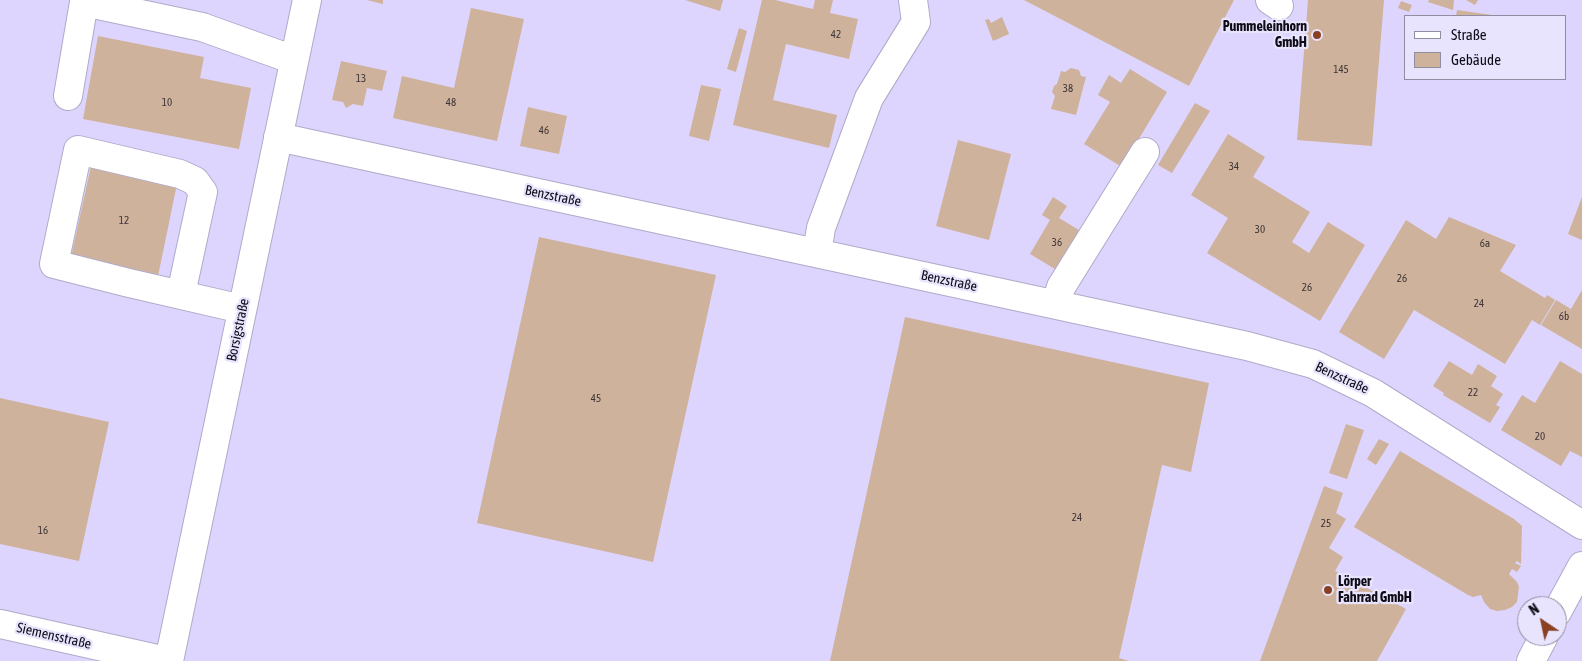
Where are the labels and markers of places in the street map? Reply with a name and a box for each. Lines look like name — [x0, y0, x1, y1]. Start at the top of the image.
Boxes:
place label: Pummeleinhorn GmbH — [1223, 19, 1307, 52]
marker: Pummeleinhorn GmbH — [1311, 29, 1323, 41]
place label: Lörper Fahrrad GmbH — [1338, 574, 1412, 606]
marker: Lörper Fahrrad GmbH — [1322, 584, 1334, 596]

